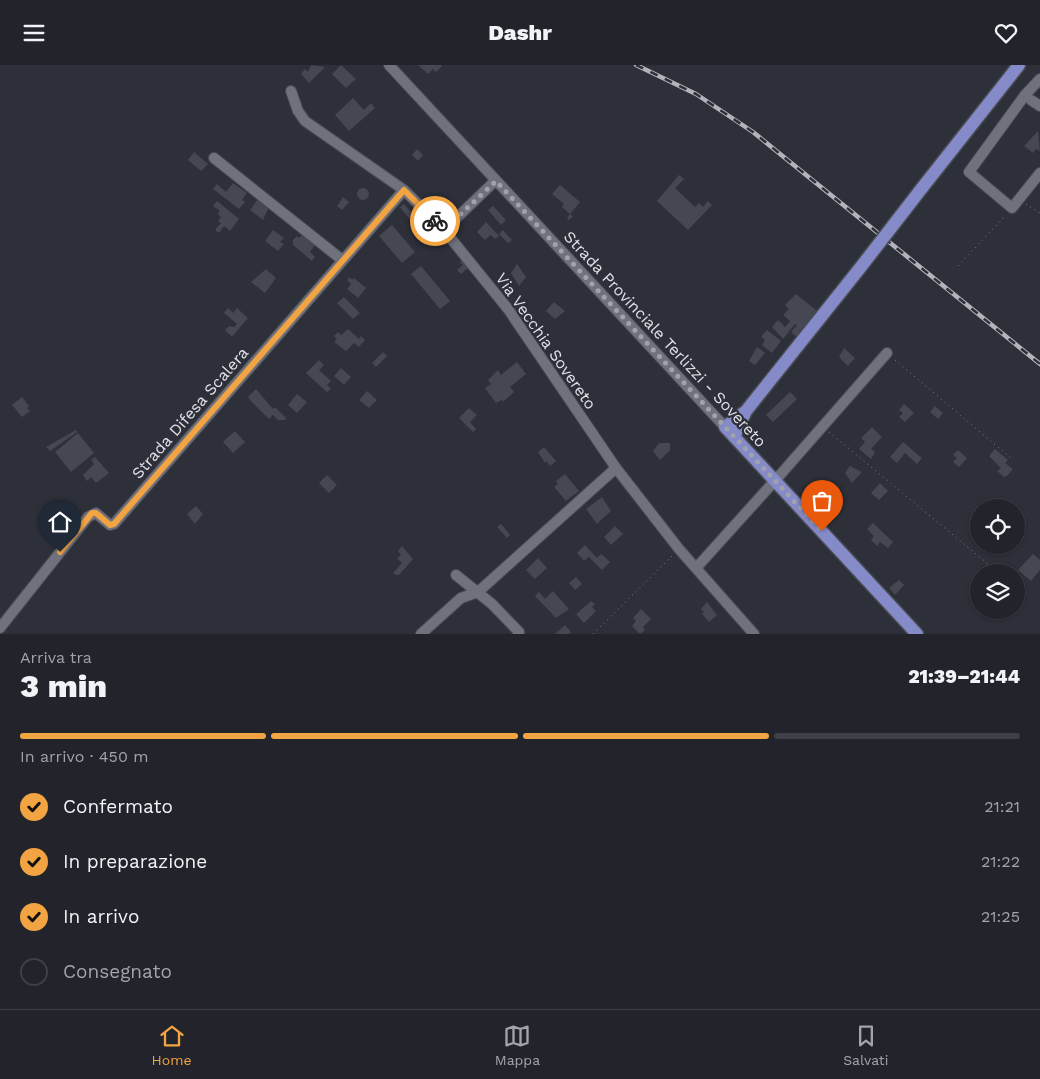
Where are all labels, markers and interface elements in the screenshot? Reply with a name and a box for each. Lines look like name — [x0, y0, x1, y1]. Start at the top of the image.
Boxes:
icon: menu — [20, 19, 48, 47]
icon: heart — [992, 19, 1020, 47]
text: Dashr — [488, 20, 552, 45]
courier — [410, 196, 460, 246]
icon: bike — [421, 207, 449, 235]
street label: Strada Provinciale Terlizzi - Sovereto — [560, 227, 770, 451]
street label: Via Vecchia Sovereto — [492, 269, 600, 413]
street label: Strada Difesa Scalera — [128, 343, 252, 483]
pin — [801, 480, 843, 531]
icon: bag — [808, 487, 836, 515]
map controls — [970, 499, 1025, 619]
button: locate — [970, 499, 1025, 554]
pin — [39, 501, 81, 552]
icon: home — [46, 508, 74, 536]
button: layers — [970, 564, 1025, 619]
text: Arriva tra — [20, 648, 92, 667]
text: 21:39–21:44 — [908, 665, 1020, 688]
text: 3 min — [20, 667, 107, 705]
text: In arrivo · 450 m — [20, 747, 149, 766]
icon: check — [20, 793, 48, 821]
text: Confermato — [63, 795, 173, 818]
text: 21:21 — [984, 797, 1020, 816]
icon: check — [20, 848, 48, 876]
text: In preparazione — [63, 850, 207, 873]
text: 21:22 — [981, 852, 1020, 871]
icon: check — [20, 903, 48, 931]
text: In arrivo — [63, 905, 139, 928]
text: 21:25 — [981, 907, 1020, 926]
text: Consegnato — [63, 960, 172, 983]
tab: Home — [152, 1022, 192, 1068]
tab: Mappa — [495, 1022, 540, 1068]
tab: Salvati — [843, 1022, 888, 1068]

